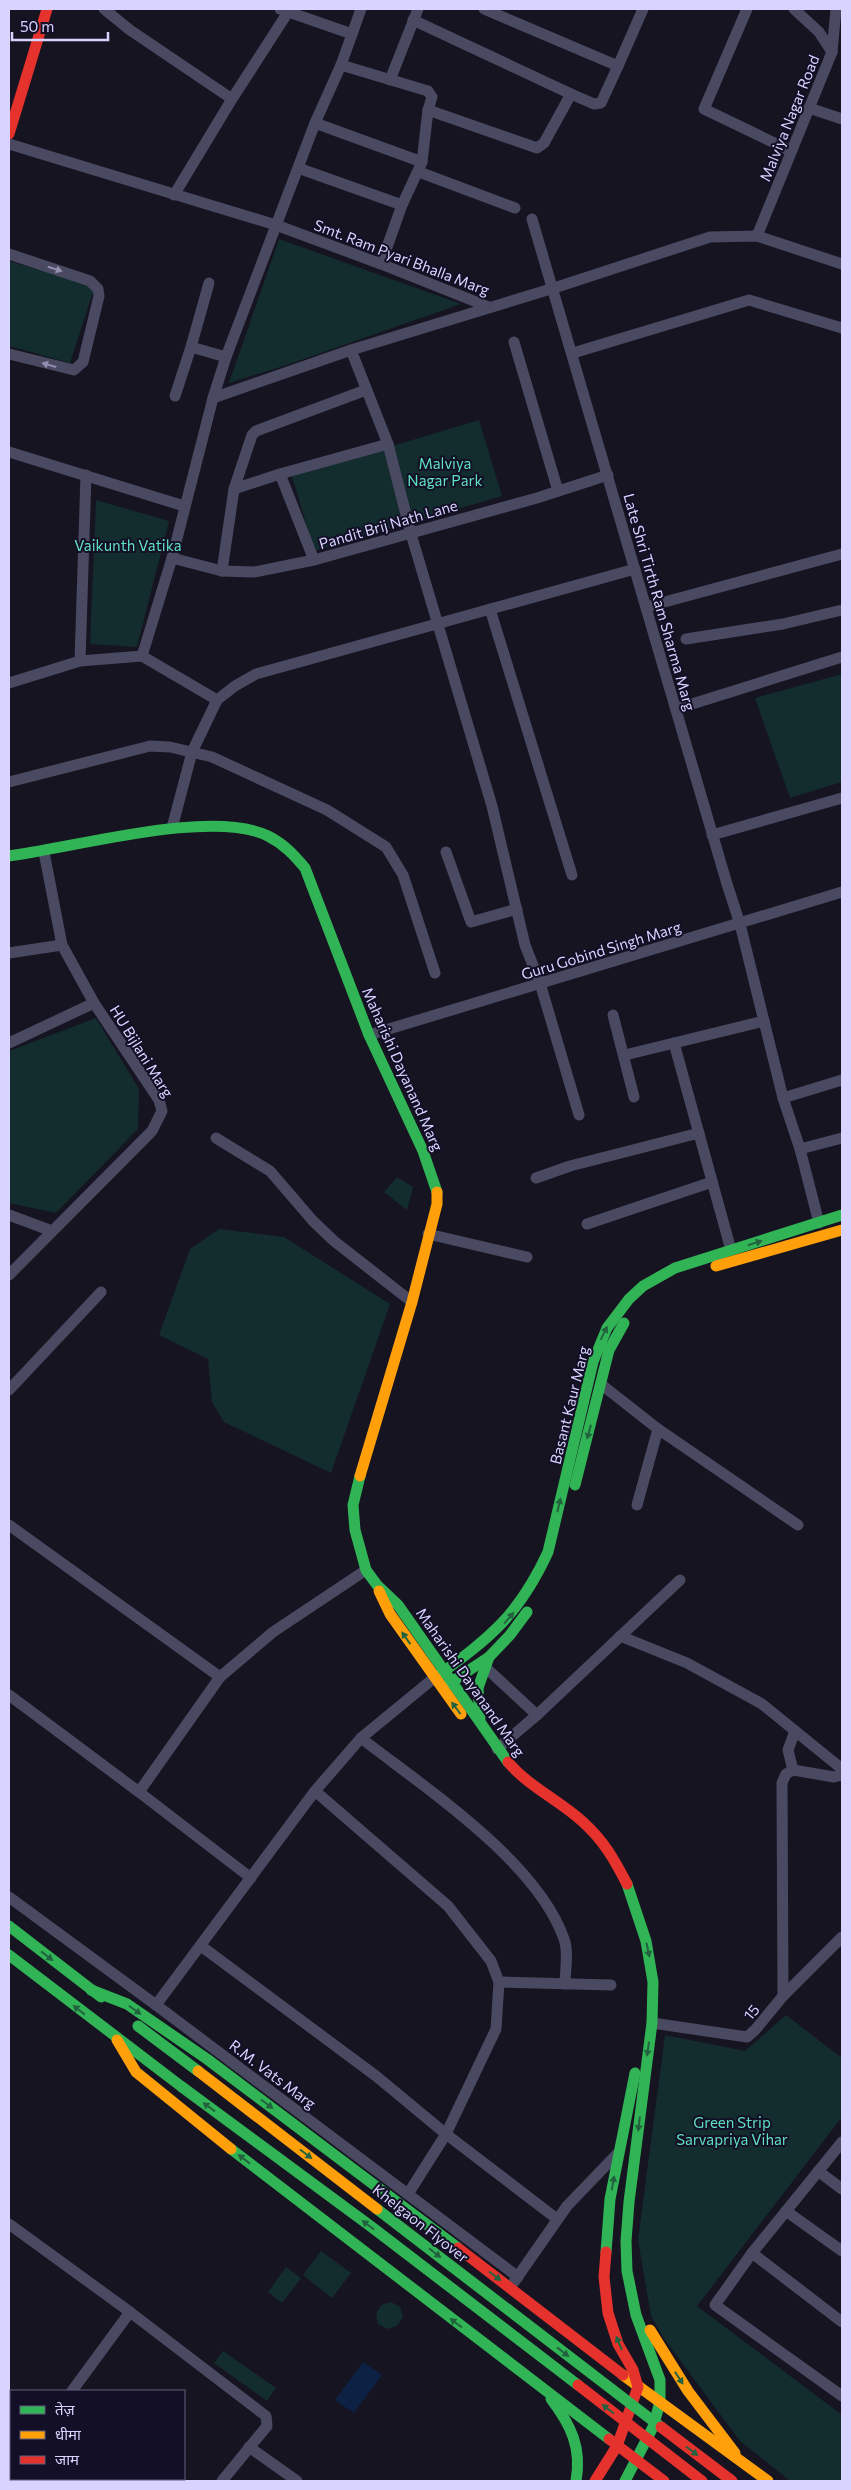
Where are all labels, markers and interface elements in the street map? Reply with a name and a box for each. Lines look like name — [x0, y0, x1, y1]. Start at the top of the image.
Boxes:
scale bar — [12, 10, 109, 42]
text: 50 m — [20, 17, 54, 35]
street label: Malviya Nagar Road — [755, 52, 823, 184]
street label: Smt. Ram Pyari Bhalla Marg — [312, 215, 492, 299]
one-way arrow — [48, 265, 63, 273]
one-way arrow — [41, 361, 56, 369]
park label: Malviya Nagar Park — [407, 454, 483, 489]
street label: Late Shri Tirth Ram Sharma Marg — [620, 491, 700, 713]
street label: Pandit Brij Nath Lane — [317, 496, 459, 552]
park label: Vaikunth Vatika — [74, 536, 182, 554]
street label: Guru Gobind Singh Marg — [519, 917, 683, 983]
street label: Maharishi Dayanand Marg — [359, 984, 447, 1154]
street label: HU Bijlani Marg — [106, 1001, 178, 1101]
one-way arrow — [747, 1238, 762, 1246]
one-way arrow — [600, 1326, 608, 1341]
street label: Basant Kaur Marg — [546, 1344, 592, 1466]
one-way arrow — [585, 1424, 593, 1439]
one-way arrow — [555, 1497, 563, 1512]
street label: Maharishi Dayanand Marg — [413, 1604, 529, 1760]
one-way arrow — [504, 1611, 515, 1624]
one-way arrow — [401, 1631, 411, 1645]
one-way arrow — [451, 1701, 461, 1715]
one-way arrow — [644, 1942, 652, 1957]
one-way arrow — [40, 1951, 54, 1961]
street label: 15 — [739, 2000, 763, 2024]
one-way arrow — [72, 2004, 85, 2015]
one-way arrow — [129, 2005, 142, 2015]
street label: R.M. Vats Marg — [226, 2036, 320, 2112]
one-way arrow — [644, 2042, 652, 2058]
one-way arrow — [260, 2099, 273, 2110]
one-way arrow — [202, 2102, 216, 2112]
park label: Green Strip Sarvapriya Vihar — [676, 2113, 788, 2148]
one-way arrow — [634, 2116, 642, 2132]
one-way arrow — [299, 2148, 312, 2159]
one-way arrow — [238, 2154, 251, 2165]
one-way arrow — [610, 2175, 618, 2191]
street label: Khelgaon Flyover — [370, 2180, 472, 2266]
one-way arrow — [362, 2219, 375, 2230]
one-way arrow — [428, 2247, 441, 2258]
one-way arrow — [488, 2270, 501, 2281]
one-way arrow — [449, 2318, 463, 2328]
one-way arrow — [614, 2336, 622, 2350]
one-way arrow — [556, 2347, 569, 2358]
one-way arrow — [674, 2371, 684, 2385]
legend — [10, 2390, 185, 2480]
text: तेज़ — [55, 2400, 76, 2418]
one-way arrow — [601, 2404, 615, 2414]
text: धीमा — [55, 2425, 82, 2443]
one-way arrow — [685, 2446, 699, 2456]
text: जाम — [55, 2450, 80, 2468]

